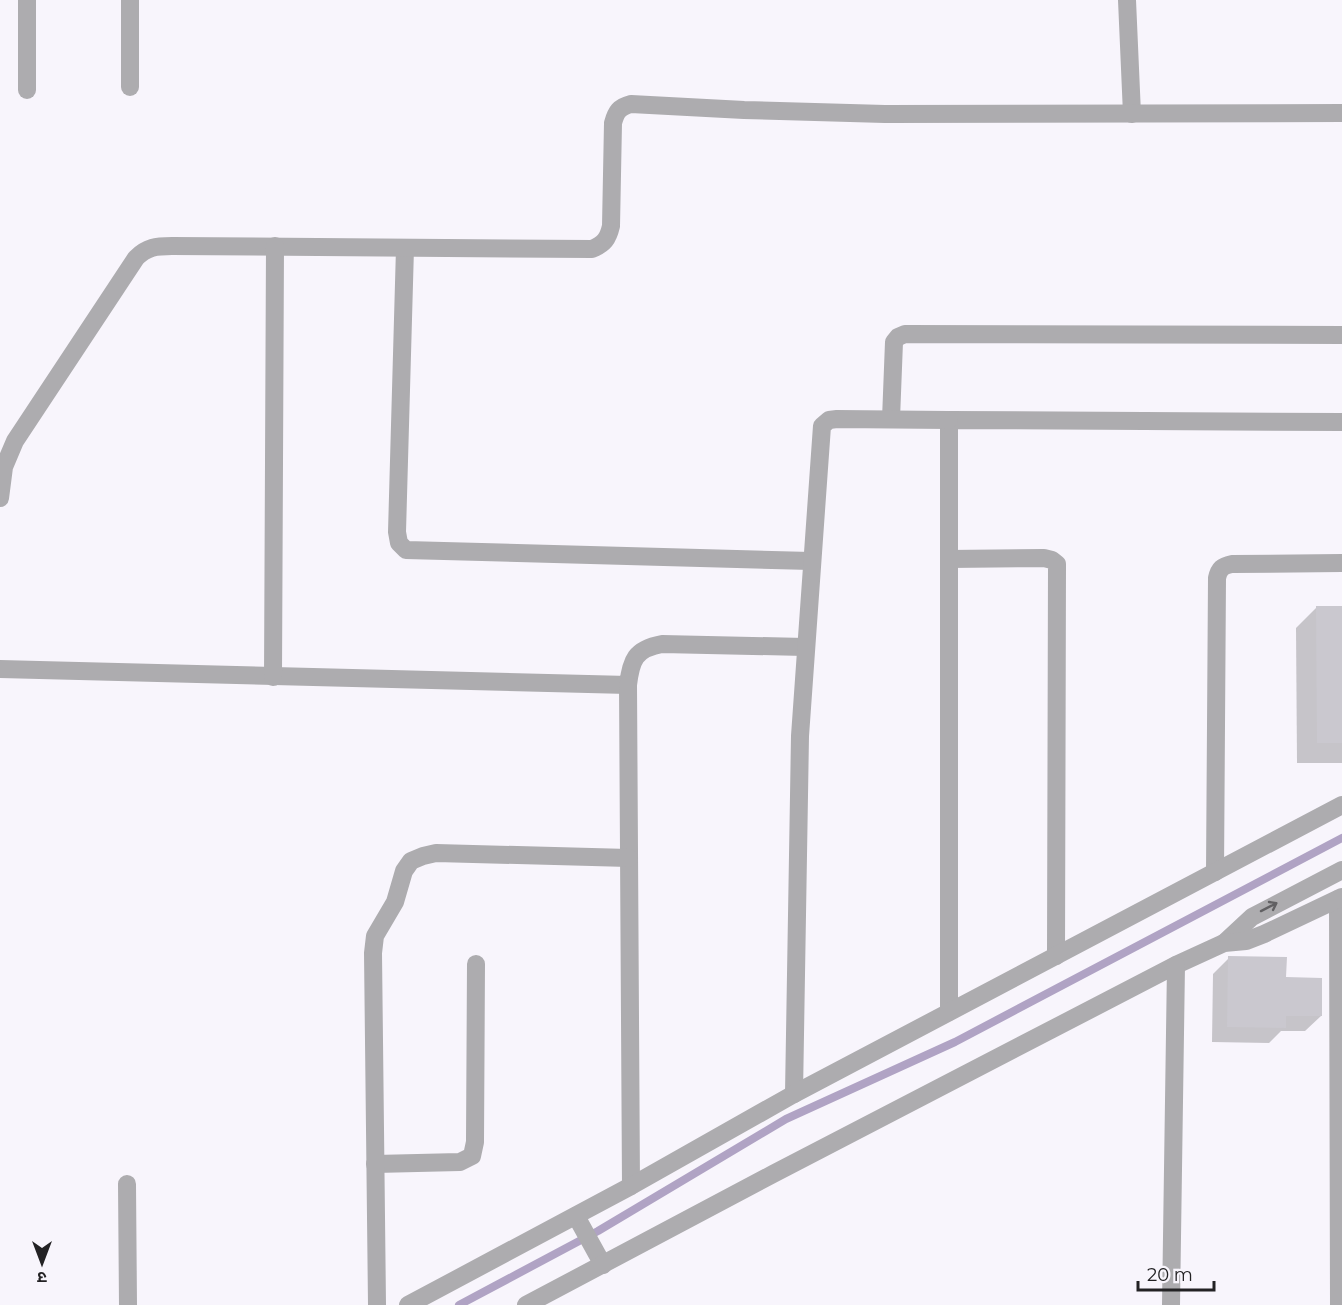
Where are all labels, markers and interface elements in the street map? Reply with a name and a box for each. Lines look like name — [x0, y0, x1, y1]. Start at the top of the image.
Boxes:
one-way arrow — [1260, 901, 1278, 913]
north arrow — [12, 1233, 72, 1293]
scale bar — [1138, 1254, 1214, 1292]
text: 20 m — [1147, 1264, 1193, 1286]
text: उ — [37, 1268, 47, 1287]

